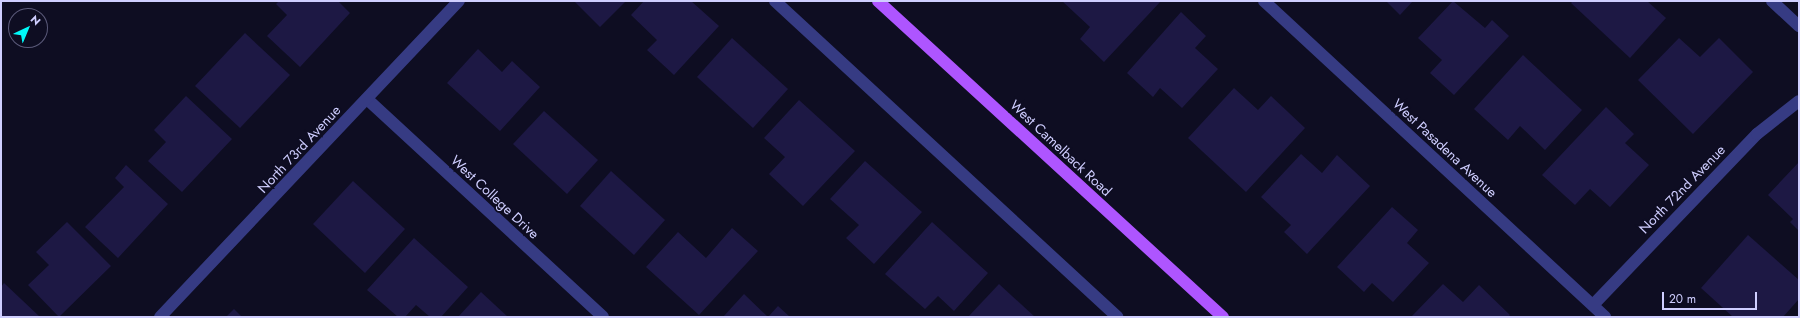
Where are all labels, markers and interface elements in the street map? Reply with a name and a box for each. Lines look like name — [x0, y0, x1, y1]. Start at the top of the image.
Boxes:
north arrow — [8, 8, 48, 48]
text: N — [27, 11, 44, 29]
street label: West Pasadena Avenue — [1389, 95, 1501, 201]
street label: West Camelback Road — [1007, 97, 1115, 199]
street label: North 73rd Avenue — [254, 102, 344, 196]
street label: North 72nd Avenue — [1635, 141, 1729, 237]
street label: West College Drive — [447, 152, 543, 242]
scale bar — [1664, 284, 1759, 310]
text: 20 m — [1669, 290, 1696, 308]

